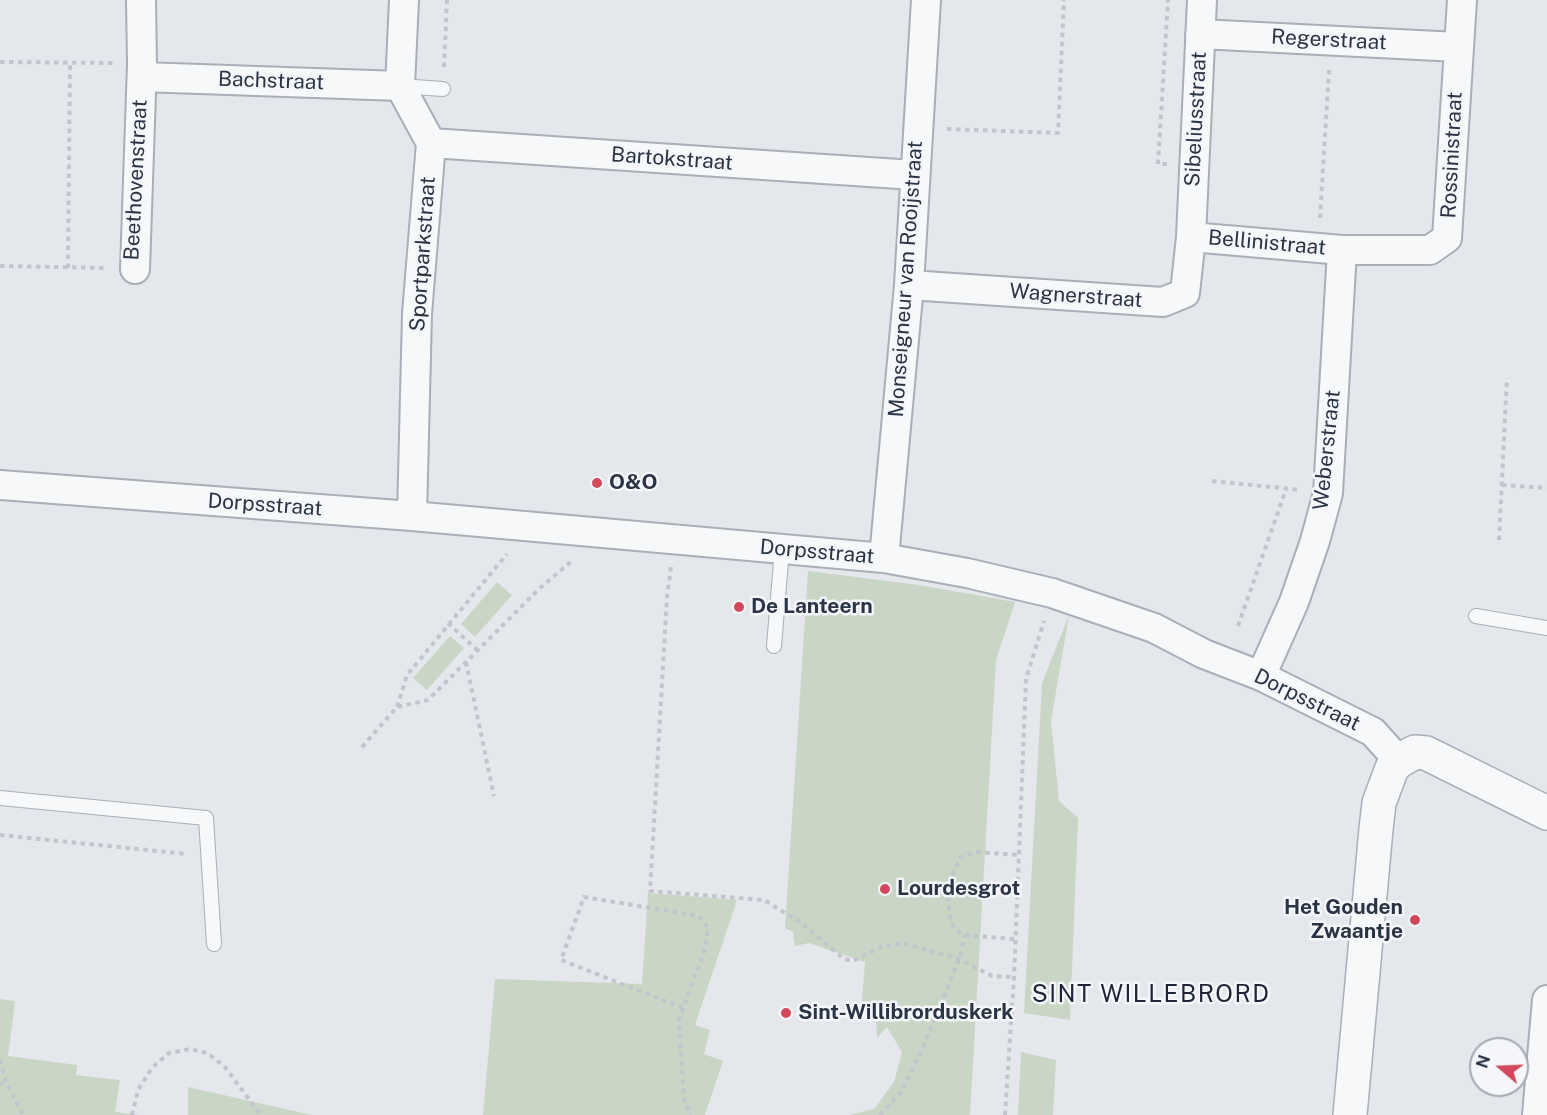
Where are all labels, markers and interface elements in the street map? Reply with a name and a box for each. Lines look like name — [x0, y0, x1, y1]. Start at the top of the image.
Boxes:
street label: Regerstraat — [1271, 24, 1387, 56]
street label: Sibeliusstraat — [1180, 51, 1212, 187]
street label: Bachstraat — [217, 67, 325, 95]
street label: Rossinistraat — [1436, 91, 1468, 219]
street label: Beethovenstraat — [119, 99, 153, 261]
street label: Monseigneur van Rooijstraat — [884, 140, 928, 418]
street label: Bartokstraat — [610, 142, 734, 176]
street label: Sportparkstraat — [405, 176, 441, 332]
street label: Bellinistraat — [1207, 225, 1327, 261]
street label: Wagnerstraat — [1009, 279, 1143, 313]
street label: Weberstraat — [1308, 389, 1346, 511]
place label: O&O — [609, 470, 657, 496]
marker: O&O — [590, 476, 604, 490]
street label: Dorpsstraat — [207, 488, 323, 522]
street label: Dorpsstraat — [759, 534, 875, 570]
place label: De Lanteern — [751, 594, 873, 620]
marker: De Lanteern — [732, 600, 746, 614]
street label: Dorpsstraat — [1250, 663, 1364, 737]
place label: Lourdesgrot — [897, 876, 1020, 902]
marker: Lourdesgrot — [878, 882, 892, 896]
place label: Het Gouden Zwaantje — [1284, 895, 1403, 945]
marker: Het Gouden Zwaantje — [1408, 913, 1422, 927]
district label: SINT WILLEBRORD — [1032, 981, 1270, 1009]
place label: Sint-Willibrorduskerk — [798, 1000, 1013, 1026]
marker: Sint-Willibrorduskerk — [779, 1006, 793, 1020]
north arrow — [1469, 1037, 1529, 1097]
text: N — [1472, 1053, 1494, 1071]

